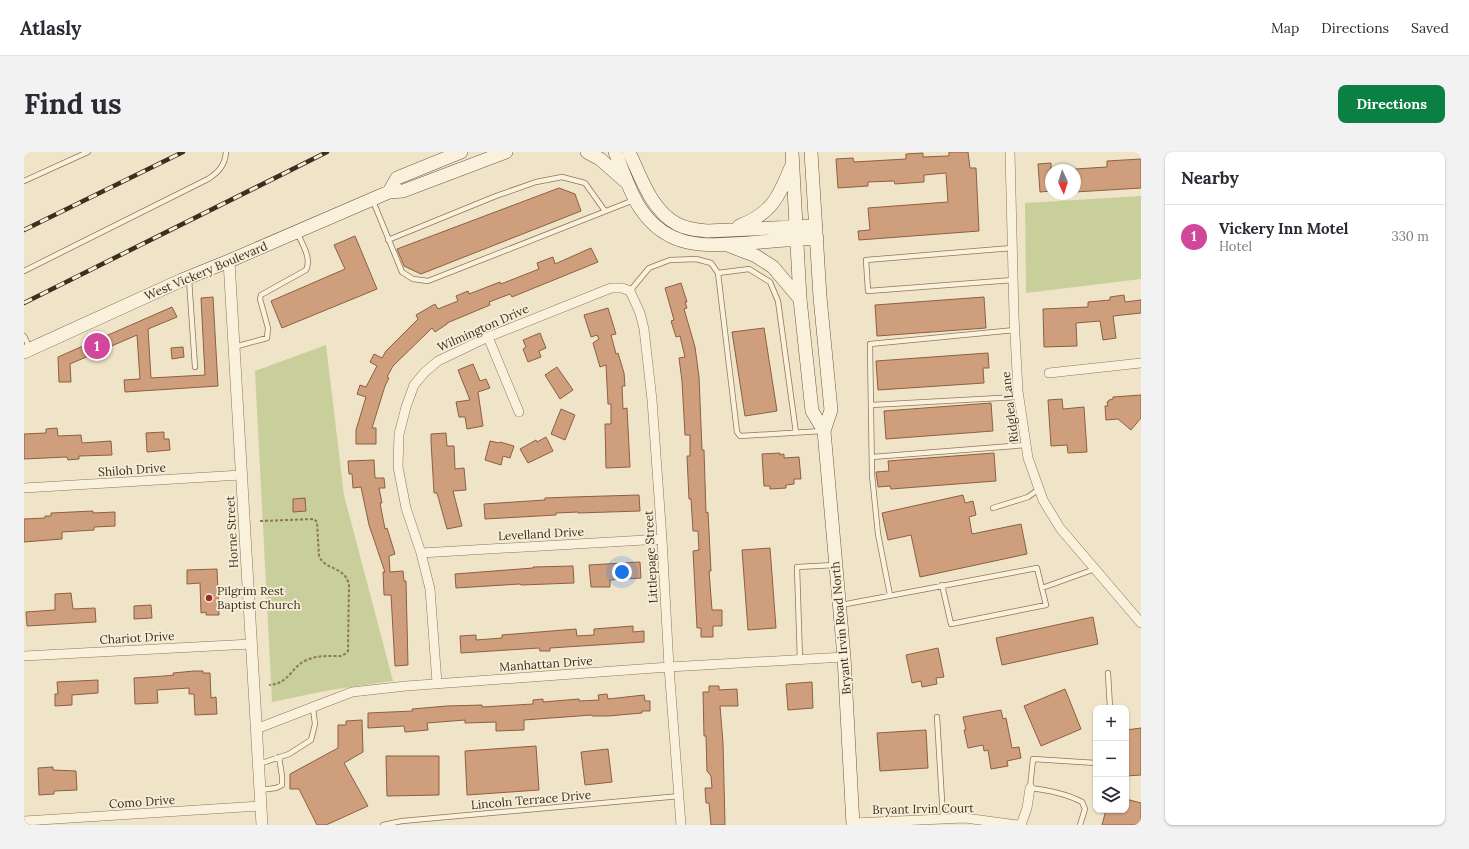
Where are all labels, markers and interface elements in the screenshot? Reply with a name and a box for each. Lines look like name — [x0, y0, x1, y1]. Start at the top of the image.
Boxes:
text: Atlasly — [20, 16, 81, 40]
text: Map — [1271, 19, 1299, 37]
text: Directions — [1321, 19, 1389, 37]
text: Saved — [1411, 19, 1449, 37]
button: Directions — [1338, 85, 1445, 123]
text: Find us — [24, 86, 122, 122]
north arrow — [1045, 164, 1081, 200]
text: Nearby — [1181, 167, 1239, 189]
text: Vickery Inn Motel — [1219, 219, 1349, 238]
text: 1 — [1191, 228, 1197, 245]
text: 330 m — [1391, 228, 1429, 245]
street label: West Vickery Boulevard — [142, 238, 270, 303]
text: Hotel — [1219, 238, 1252, 255]
street label: Wilmington Drive — [435, 300, 531, 354]
pin: 1 — [84, 331, 110, 361]
street label: Ridglea Lane — [998, 370, 1021, 443]
street label: Shiloh Drive — [98, 460, 167, 479]
street label: Horne Street — [222, 495, 241, 569]
street label: Littlepage Street — [641, 510, 660, 604]
street label: Levelland Drive — [498, 524, 585, 543]
street label: Bryant Irvin Road North — [827, 561, 854, 695]
your location — [612, 562, 632, 582]
place label: Pilgrim Rest Baptist Church — [217, 583, 301, 612]
marker: Pilgrim Rest Baptist Church — [204, 593, 214, 603]
street label: Chariot Drive — [99, 628, 175, 647]
street label: Manhattan Drive — [499, 653, 594, 674]
map controls — [1093, 705, 1129, 813]
button: + — [1093, 705, 1129, 741]
button: − — [1093, 741, 1129, 777]
button: layers — [1093, 777, 1129, 813]
street label: Lincoln Terrace Drive — [470, 787, 592, 812]
street label: Como Drive — [108, 792, 176, 811]
street label: Bryant Irvin Court — [872, 800, 974, 817]

